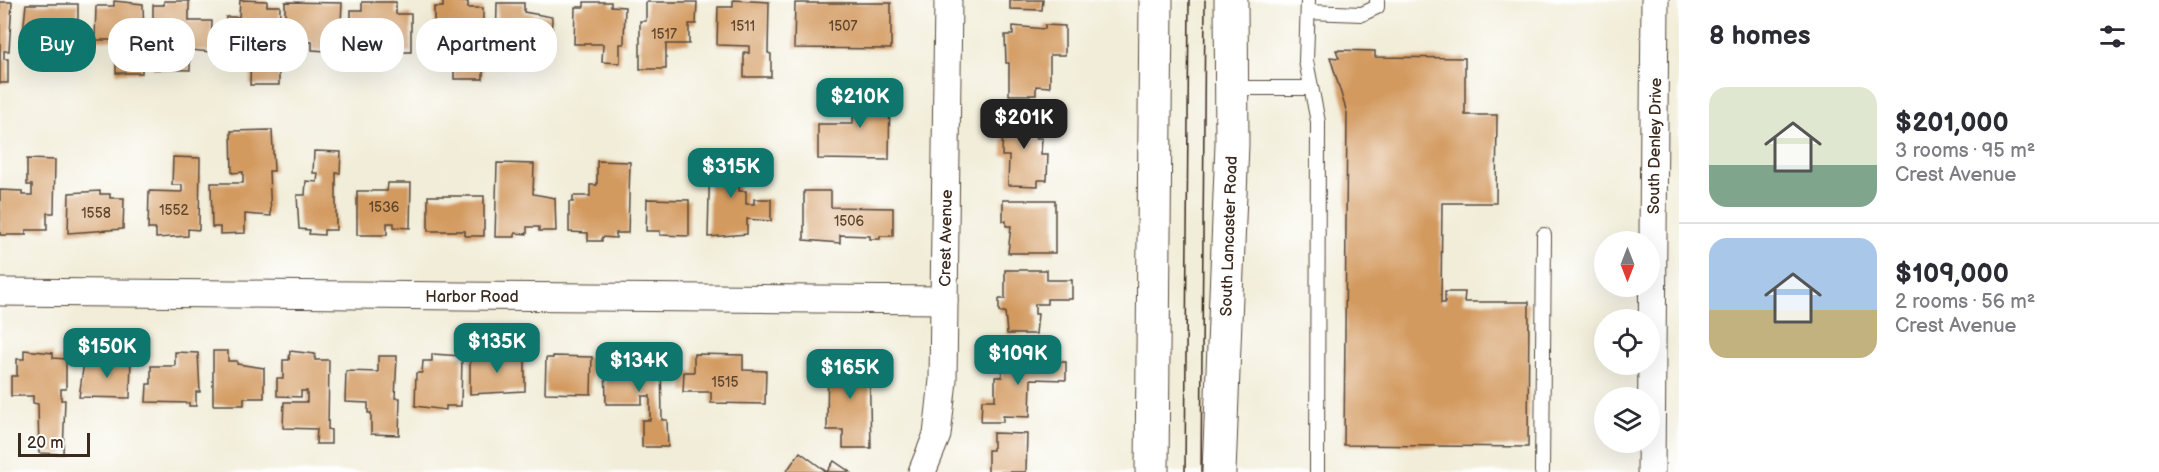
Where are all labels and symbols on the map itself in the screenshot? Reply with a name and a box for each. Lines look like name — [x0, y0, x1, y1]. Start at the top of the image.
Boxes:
house number: 1511 — [731, 18, 755, 35]
house number: 1507 — [829, 18, 857, 35]
house number: 1517 — [651, 26, 677, 43]
street label: South Denley Drive — [1645, 77, 1666, 214]
pin: $210K — [818, 78, 902, 129]
pin: $201K — [982, 99, 1066, 150]
pin: $315K — [689, 148, 773, 199]
street label: South Lancaster Road — [1217, 155, 1242, 317]
street label: Crest Avenue — [936, 189, 957, 287]
house number: 1536 — [369, 199, 400, 216]
house number: 1552 — [159, 202, 190, 219]
house number: 1558 — [81, 205, 111, 222]
house number: 1506 — [834, 213, 865, 230]
north arrow — [1594, 231, 1660, 297]
street label: Harbor Road — [425, 288, 519, 307]
pin: $135K — [455, 323, 539, 374]
pin: $150K — [65, 328, 149, 379]
pin: $109K — [976, 335, 1060, 386]
pin: $134K — [597, 342, 681, 393]
pin: $165K — [808, 349, 892, 400]
house number: 1515 — [712, 374, 738, 391]
scale bar — [18, 430, 90, 458]

